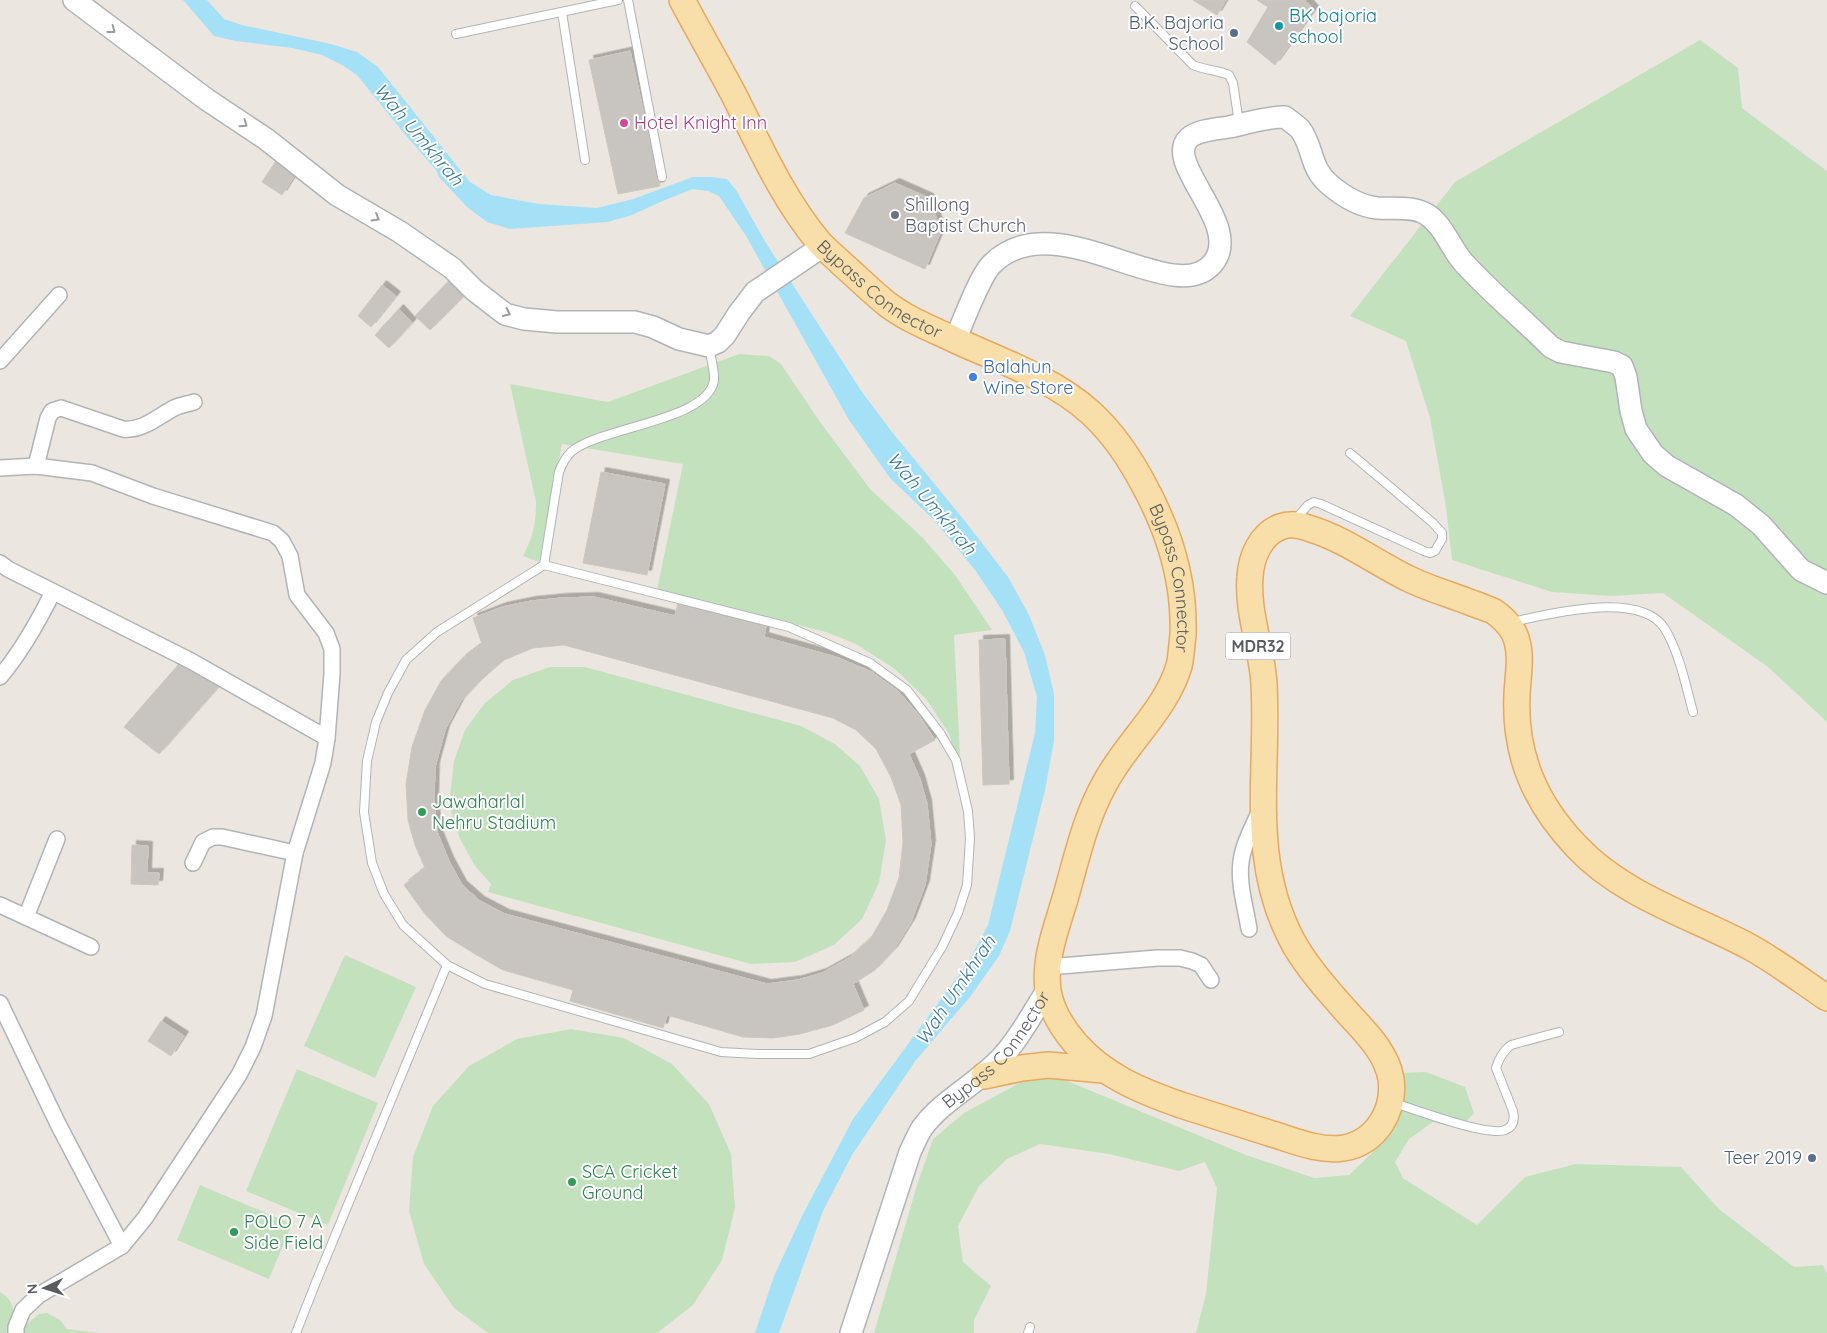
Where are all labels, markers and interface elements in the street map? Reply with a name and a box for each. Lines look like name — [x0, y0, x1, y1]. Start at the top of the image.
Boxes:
place label: BK bajoria school — [1289, 4, 1377, 48]
place label: B.K. Bajoria School — [1129, 11, 1224, 55]
marker: BK bajoria school — [1273, 20, 1285, 32]
one-way arrow — [106, 24, 115, 32]
marker: B.K. Bajoria School — [1228, 27, 1240, 39]
water label: Wah Umkhrah — [369, 78, 470, 191]
place label: Hotel Knight Inn — [634, 111, 767, 134]
marker: Hotel Knight Inn — [618, 117, 630, 129]
one-way arrow — [239, 118, 248, 127]
place label: Shillong Baptist Church — [905, 193, 1026, 237]
marker: Shillong Baptist Church — [889, 209, 901, 221]
one-way arrow — [371, 212, 380, 222]
street label: Bypass Connector — [812, 235, 946, 344]
one-way arrow — [502, 307, 511, 317]
place label: Balahun Wine Store — [983, 355, 1073, 399]
marker: Balahun Wine Store — [967, 371, 979, 383]
water label: Wah Umkhrah — [882, 447, 983, 560]
street label: Bypass Connector — [1144, 500, 1195, 654]
road number: MDR32 — [1226, 632, 1290, 659]
place label: Jawaharlal Nehru Stadium — [432, 790, 556, 834]
marker: Jawaharlal Nehru Stadium — [416, 806, 428, 818]
water label: Wah Umkhrah — [910, 930, 1001, 1049]
street label: Bypass Connector — [937, 986, 1055, 1113]
place label: Teer 2019 — [1724, 1146, 1802, 1169]
marker: Teer 2019 — [1806, 1152, 1818, 1164]
place label: SCA Cricket Ground — [582, 1160, 678, 1204]
marker: SCA Cricket Ground — [566, 1176, 578, 1188]
place label: POLO 7 A Side Field — [244, 1210, 323, 1254]
marker: POLO 7 A Side Field — [228, 1226, 240, 1238]
north arrow — [20, 1263, 70, 1313]
text: N — [23, 1283, 41, 1295]

